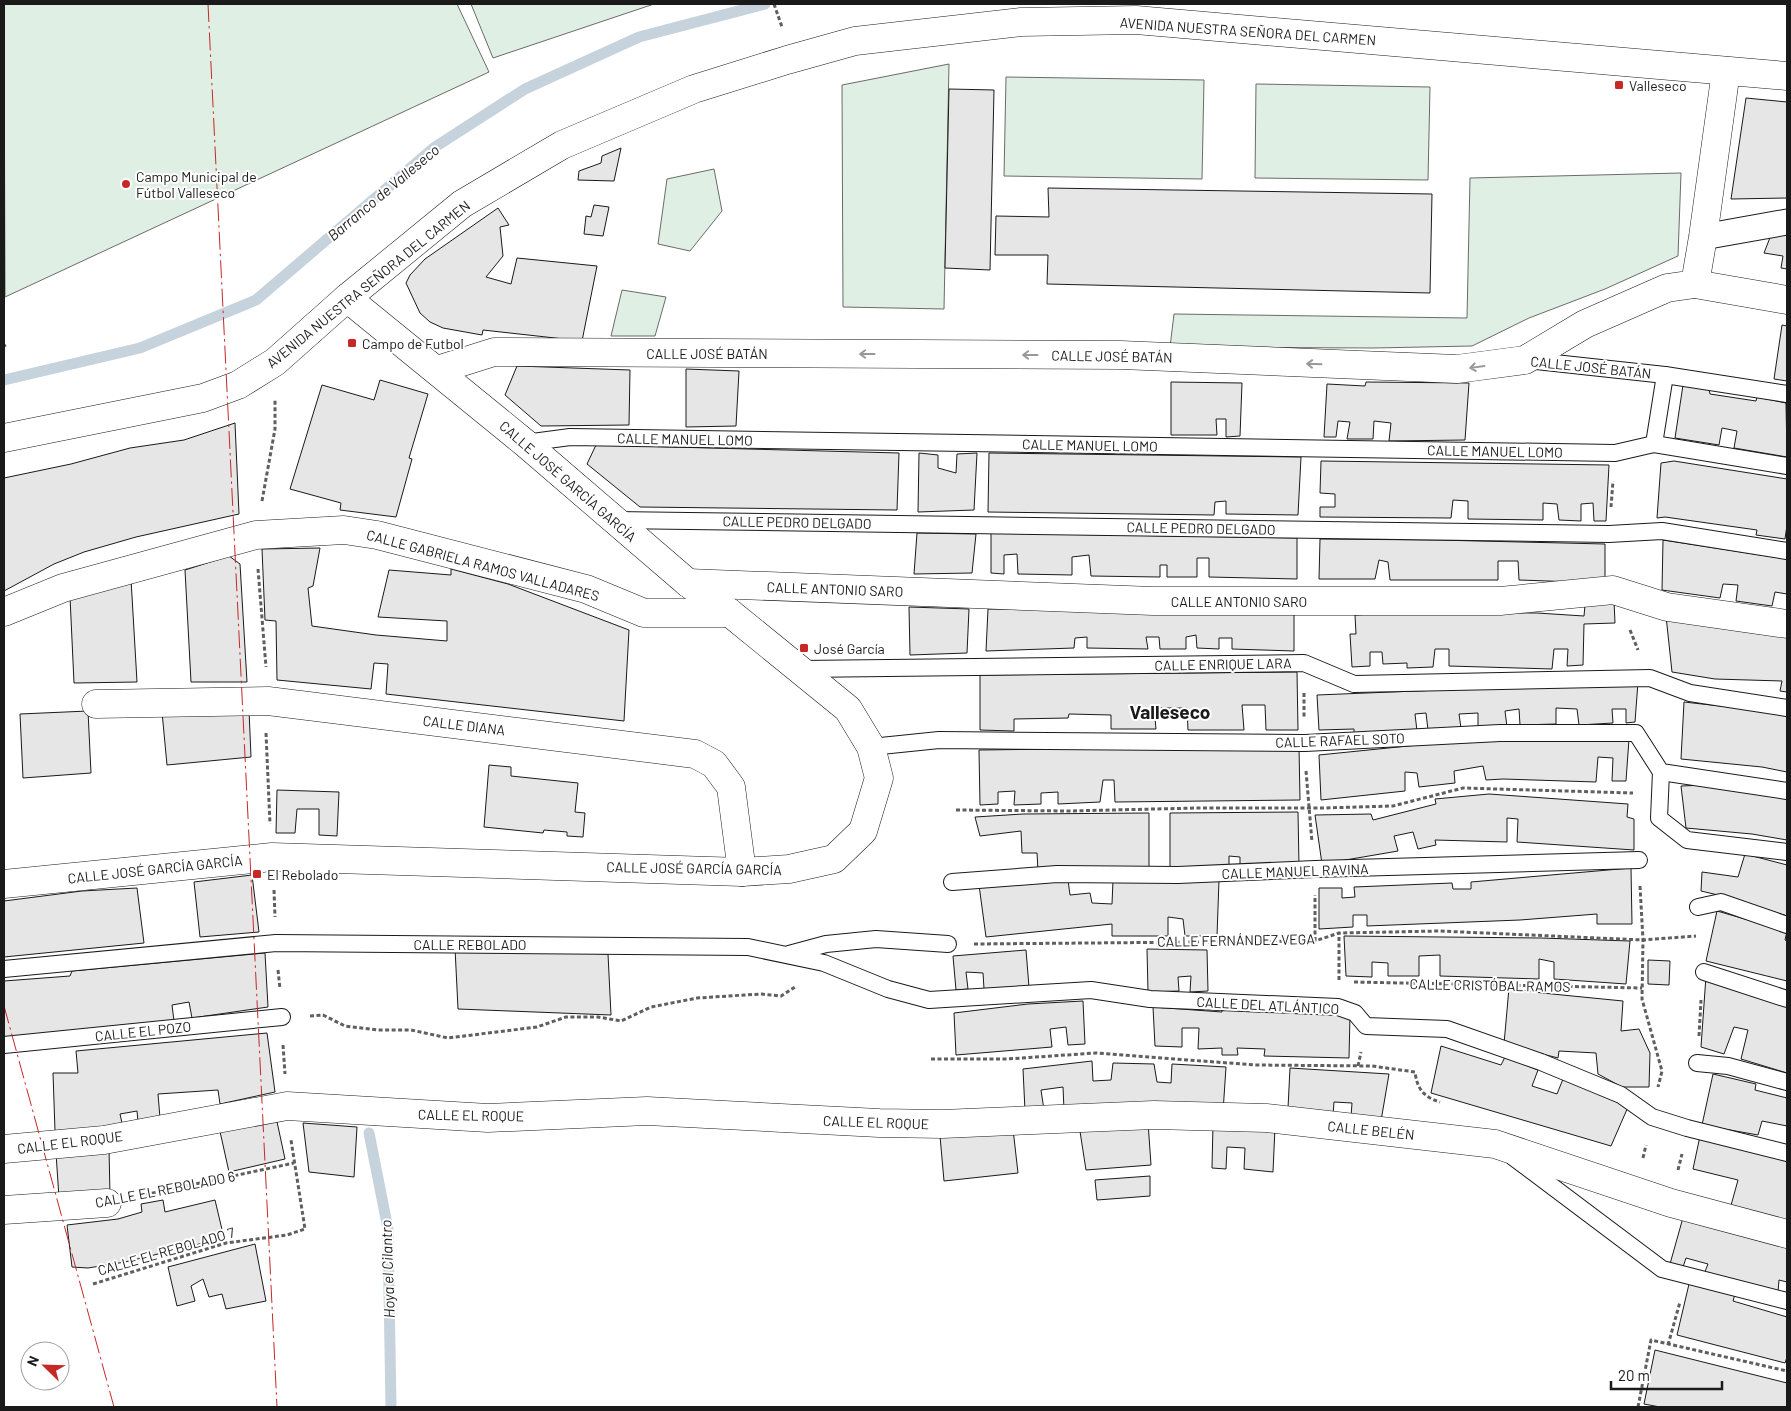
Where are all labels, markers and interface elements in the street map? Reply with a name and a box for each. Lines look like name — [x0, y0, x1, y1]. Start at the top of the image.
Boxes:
street label: AVENIDA NUESTRA SEÑORA DEL CARMEN — [1119, 14, 1377, 48]
place label: Valleseco — [1629, 77, 1687, 94]
marker: Valleseco — [1613, 79, 1625, 91]
water label: Barranco de Valleseco — [323, 140, 443, 244]
place label: Campo Municipal de Fútbol Valleseco — [136, 168, 257, 201]
marker: Campo Municipal de Fútbol Valleseco — [120, 178, 132, 190]
street label: AVENIDA NUESTRA SEÑORA DEL CARMEN — [263, 197, 473, 371]
place label: Campo de Futbol — [362, 335, 464, 352]
marker: Campo de Futbol — [346, 337, 358, 349]
street label: CALLE JOSÉ BATÁN — [646, 345, 768, 362]
street label: CALLE JOSÉ BATÁN — [1051, 346, 1173, 366]
one-way arrow — [859, 349, 876, 359]
one-way arrow — [1022, 350, 1038, 360]
street label: CALLE JOSÉ BATÁN — [1530, 352, 1652, 382]
one-way arrow — [1307, 359, 1323, 368]
one-way arrow — [1469, 362, 1485, 372]
street label: CALLE JOSÉ GARCÍA GARCÍA — [496, 417, 640, 545]
street label: CALLE MANUEL LOMO — [617, 429, 753, 449]
street label: CALLE MANUEL LOMO — [1022, 435, 1158, 455]
street label: CALLE MANUEL LOMO — [1427, 441, 1563, 461]
street label: CALLE PEDRO DELGADO — [722, 512, 872, 532]
street label: CALLE PEDRO DELGADO — [1126, 518, 1276, 538]
street label: CALLE GABRIELA RAMOS VALLADARES — [365, 526, 601, 604]
street label: CALLE ANTONIO SARO — [766, 578, 904, 600]
street label: CALLE ANTONIO SARO — [1171, 593, 1307, 610]
place label: José García — [814, 640, 885, 657]
marker: José García — [798, 642, 810, 654]
street label: CALLE ENRIQUE LARA — [1154, 654, 1292, 674]
district label: Valleseco — [1130, 700, 1210, 723]
street label: CALLE DIANA — [422, 712, 507, 739]
street label: CALLE RAFAEL SOTO — [1275, 729, 1405, 751]
street label: CALLE JOSÉ GARCÍA GARCÍA — [67, 851, 244, 887]
street label: CALLE JOSÉ GARCÍA GARCÍA — [606, 858, 782, 878]
street label: CALLE MANUEL RAVINA — [1221, 860, 1369, 882]
place label: El Rebolado — [267, 866, 338, 883]
marker: El Rebolado — [251, 868, 263, 880]
street label: CALLE FERNÁNDEZ VEGA — [1157, 930, 1315, 950]
street label: CALLE REBOLADO — [413, 936, 527, 953]
street label: CALLE CRISTÓBAL RAMOS — [1409, 975, 1571, 995]
street label: CALLE DEL ATLÁNTICO — [1196, 993, 1340, 1017]
street label: CALLE EL POZO — [94, 1017, 192, 1045]
street label: CALLE EL ROQUE — [418, 1106, 524, 1124]
street label: CALLE EL ROQUE — [823, 1112, 929, 1132]
street label: CALLE BELÉN — [1327, 1117, 1415, 1143]
street label: CALLE EL ROQUE — [16, 1127, 124, 1157]
street label: CALLE EL REBOLADO 6 — [94, 1167, 236, 1211]
water label: Hoya el Cilantro — [376, 1219, 398, 1319]
street label: CALLE EL REBOLADO 7 — [96, 1223, 237, 1279]
north arrow — [20, 1341, 70, 1391]
text: N — [23, 1353, 42, 1368]
scale bar — [1611, 1358, 1722, 1390]
text: 20 m — [1618, 1366, 1650, 1384]

